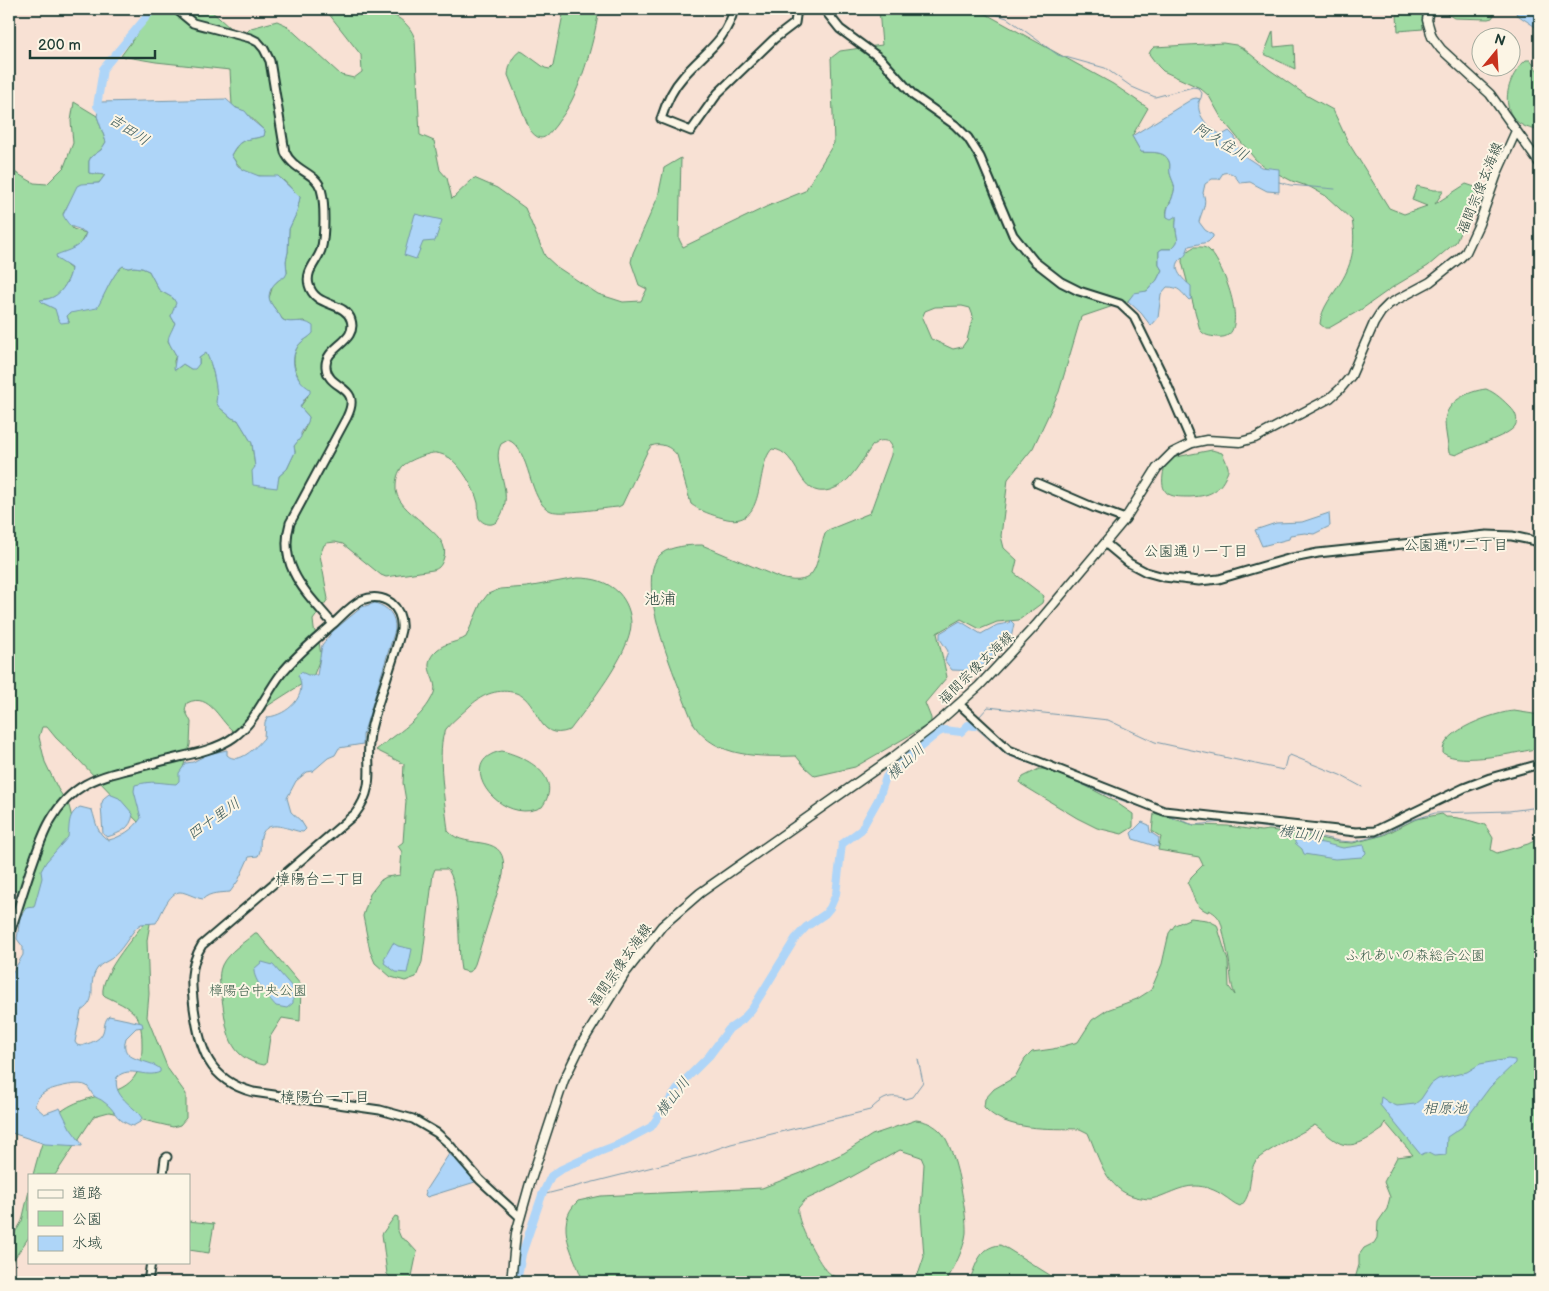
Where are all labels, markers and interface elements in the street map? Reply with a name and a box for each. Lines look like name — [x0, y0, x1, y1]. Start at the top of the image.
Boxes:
scale bar — [30, 28, 155, 60]
north arrow — [1472, 28, 1522, 78]
text: N — [1492, 30, 1507, 50]
text: 200 m — [38, 36, 81, 55]
water label: 吉田川 — [105, 110, 153, 150]
water label: 阿久住川 — [1190, 119, 1252, 165]
street label: 福間宗像玄海線 — [1454, 139, 1506, 237]
district label: 公園通り二丁目 — [1403, 536, 1509, 555]
district label: 公園通り一丁目 — [1143, 542, 1249, 561]
district label: 池浦 — [644, 590, 676, 609]
street label: 福間宗像玄海線 — [935, 628, 1017, 708]
water label: 横山川 — [883, 740, 929, 784]
water label: 四十里川 — [184, 794, 244, 844]
water label: 横山川 — [1277, 821, 1325, 847]
district label: 樟陽台二丁目 — [275, 870, 365, 889]
street label: 福間宗像玄海線 — [585, 920, 655, 1010]
park label: ふれあいの森総合公園 — [1345, 947, 1485, 964]
park label: 樟陽台中央公園 — [209, 982, 307, 999]
water label: 横山川 — [652, 1073, 694, 1121]
district label: 樟陽台一丁目 — [280, 1088, 370, 1107]
water label: 相原池 — [1422, 1099, 1468, 1118]
legend — [28, 1174, 190, 1264]
text: 道路 — [72, 1184, 102, 1203]
text: 公園 — [72, 1210, 102, 1229]
text: 水域 — [72, 1234, 102, 1253]

